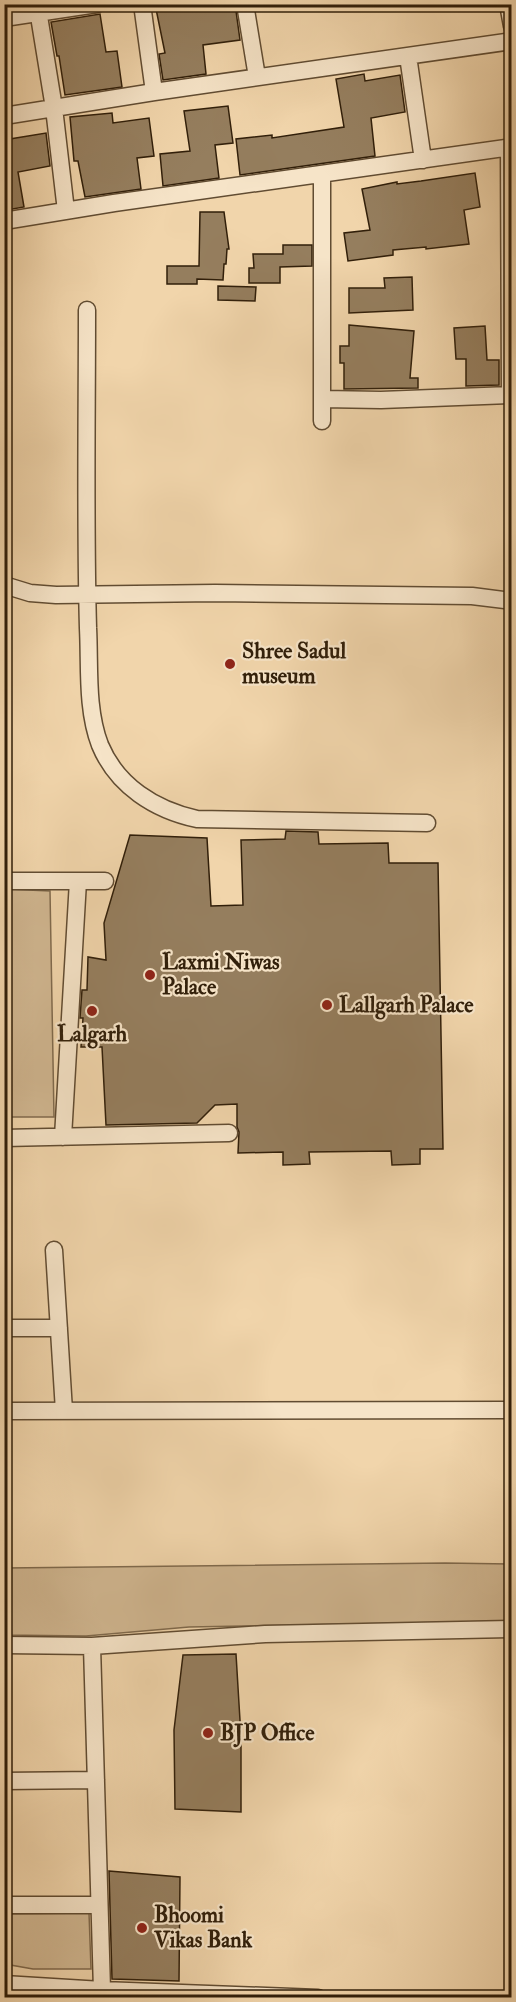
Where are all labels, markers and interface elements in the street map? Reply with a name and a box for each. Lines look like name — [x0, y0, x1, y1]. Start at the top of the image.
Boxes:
place label: Shree Sadul museum — [242, 637, 346, 690]
marker: Shree Sadul museum — [223, 657, 237, 671]
place label: Laxmi Niwas Palace — [162, 948, 280, 1001]
marker: Laxmi Niwas Palace — [143, 968, 157, 982]
place label: Lallgarh Palace — [339, 991, 474, 1020]
marker: Lallgarh Palace — [320, 998, 334, 1012]
marker: Lalgarh — [85, 1004, 99, 1018]
place label: Lalgarh — [57, 1020, 128, 1049]
place label: BJP Office — [220, 1719, 315, 1748]
marker: BJP Office — [201, 1726, 215, 1740]
place label: Bhoomi Vikas Bank — [153, 1901, 253, 1954]
marker: Bhoomi Vikas Bank — [135, 1921, 149, 1935]

